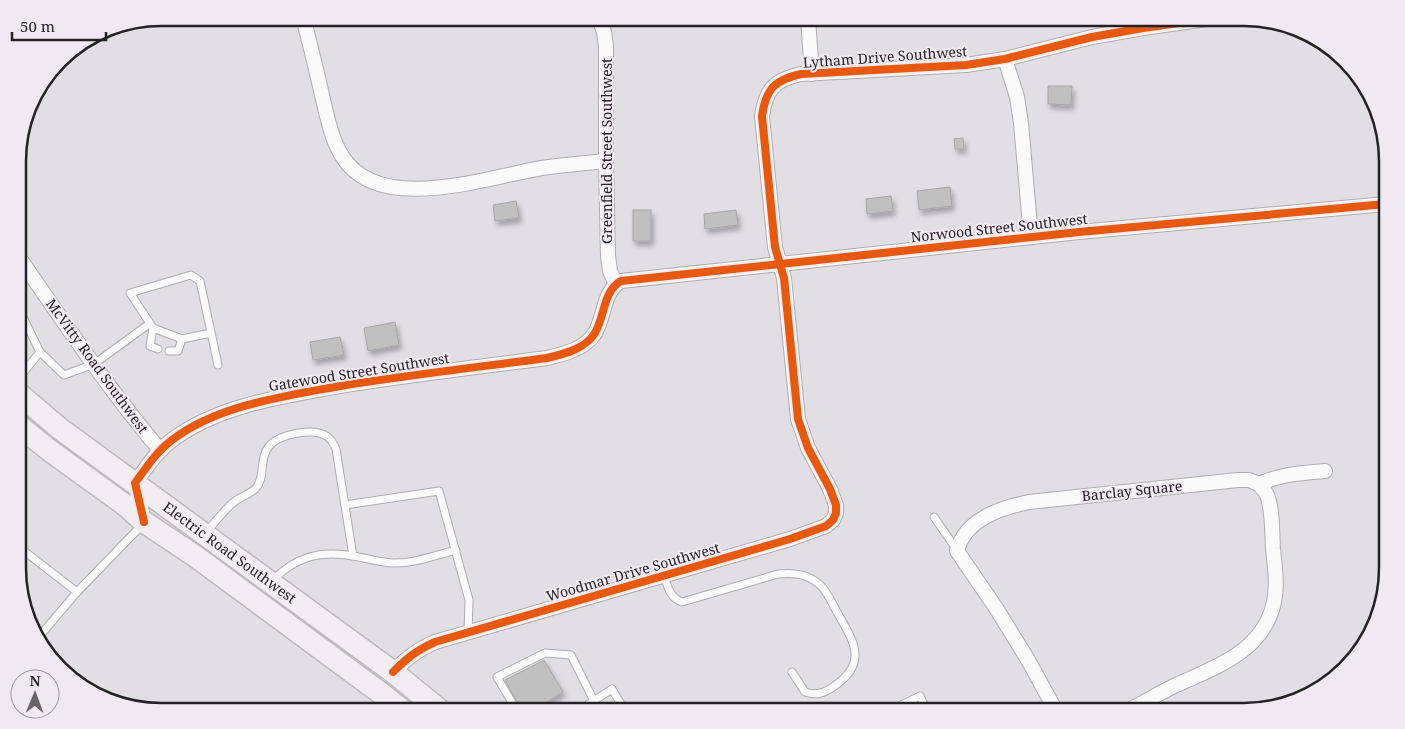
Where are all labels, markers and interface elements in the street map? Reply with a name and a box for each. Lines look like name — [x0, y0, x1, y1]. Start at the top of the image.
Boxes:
scale bar — [12, 10, 106, 42]
text: 50 m — [20, 16, 55, 36]
street label: Lytham Drive Southwest — [802, 41, 968, 72]
street label: Greenfield Street Southwest — [597, 58, 616, 244]
street label: Norwood Street Southwest — [910, 209, 1088, 246]
street label: McVitty Road Southwest — [42, 295, 153, 437]
street label: Gatewood Street Southwest — [267, 348, 451, 395]
street label: Barclay Square — [1081, 476, 1183, 505]
street label: Electric Road Southwest — [159, 497, 300, 607]
street label: Woodmar Drive Southwest — [544, 538, 722, 605]
north arrow — [10, 669, 60, 719]
text: N — [30, 671, 41, 690]

